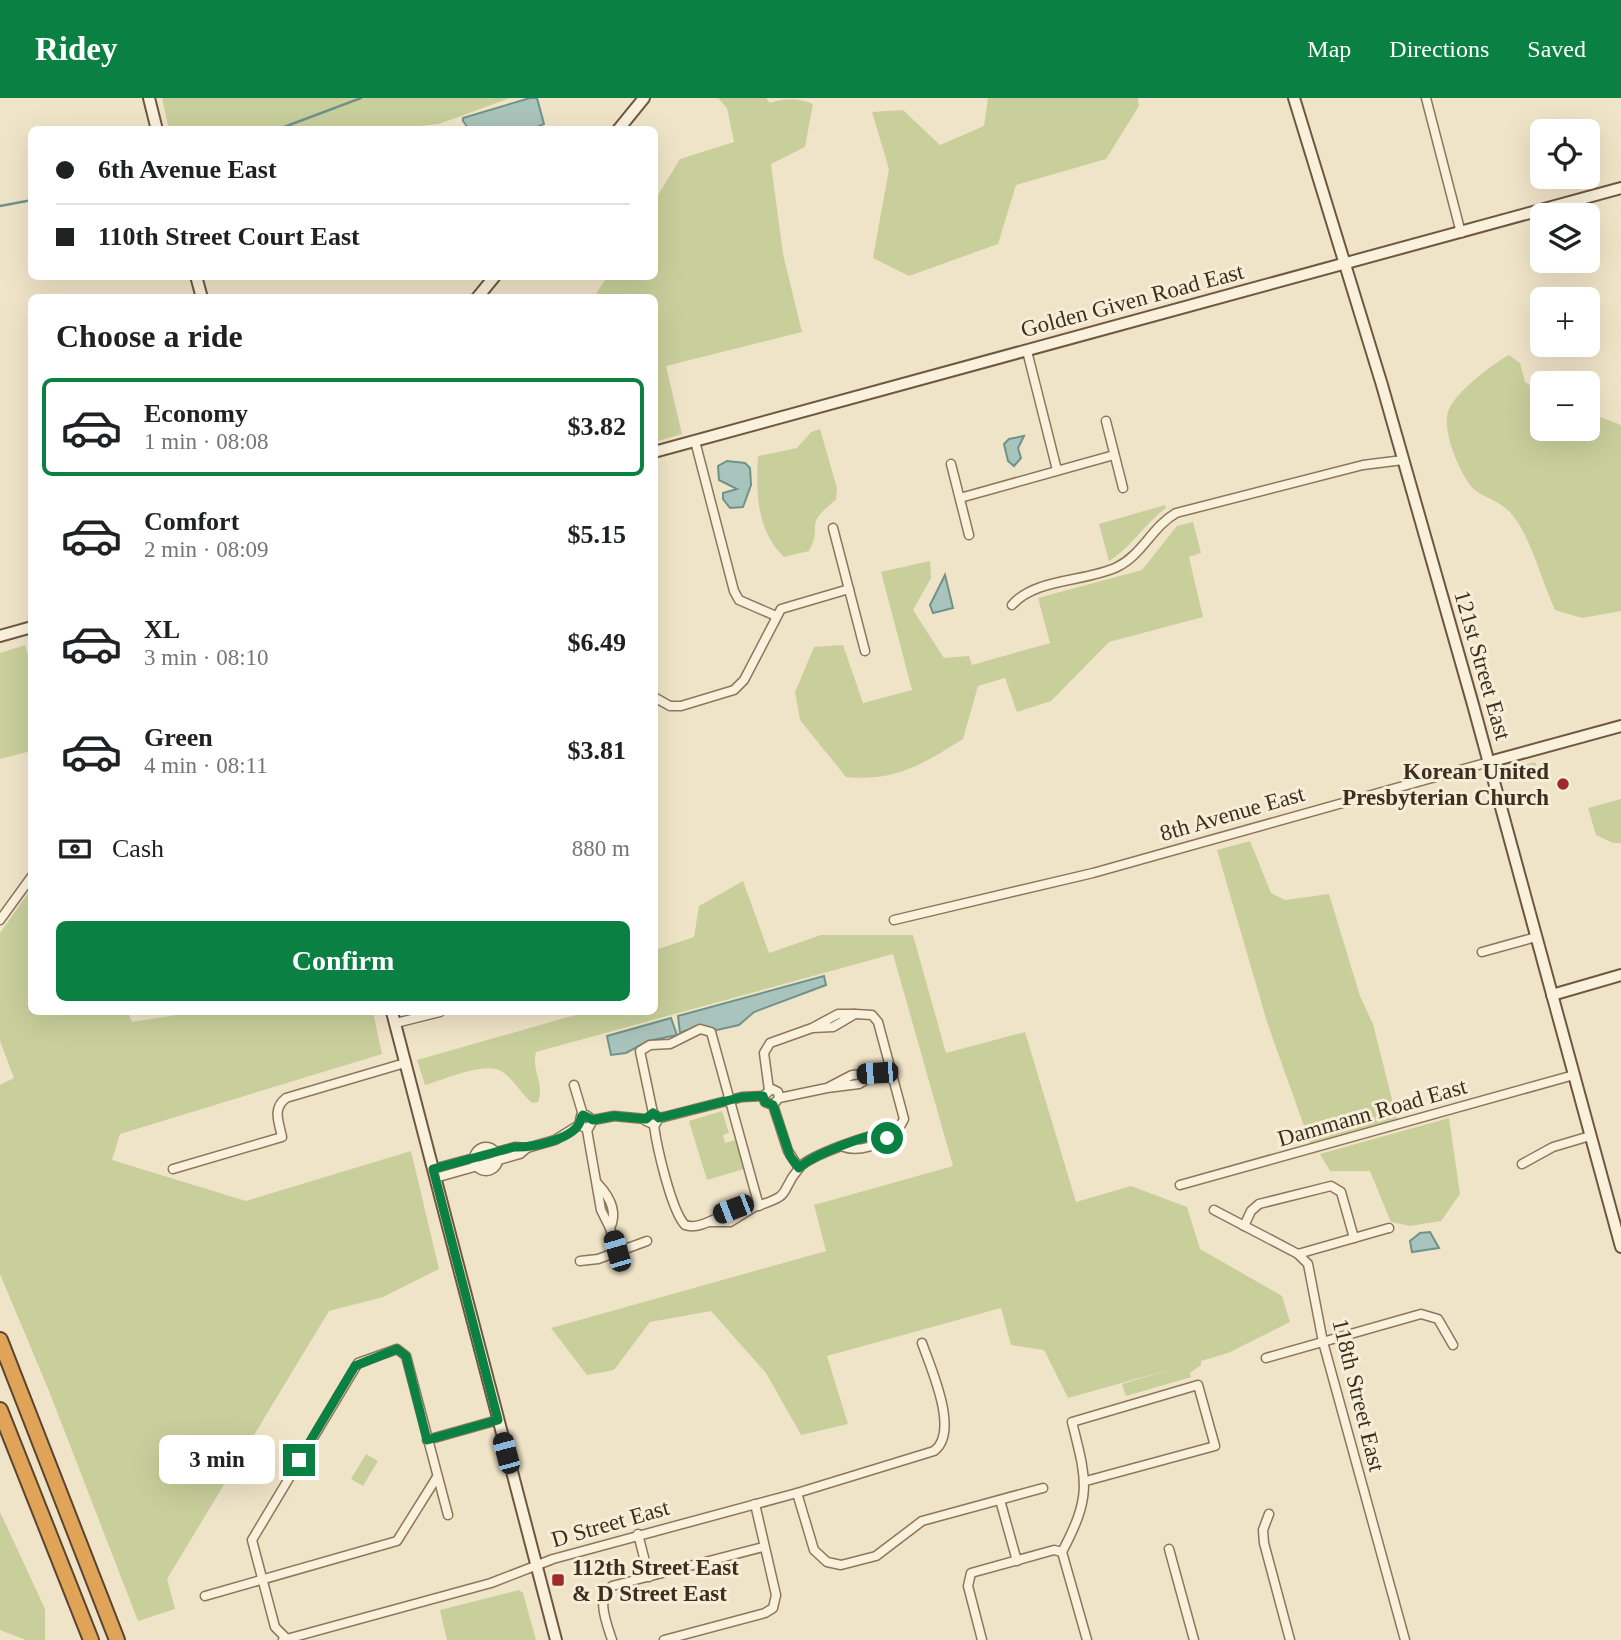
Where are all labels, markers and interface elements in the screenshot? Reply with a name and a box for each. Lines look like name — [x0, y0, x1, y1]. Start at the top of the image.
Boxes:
text: Ridey — [35, 31, 118, 67]
text: Map — [1307, 36, 1351, 62]
text: Directions — [1389, 36, 1489, 62]
text: Saved — [1527, 36, 1586, 62]
map controls — [1530, 119, 1600, 441]
button: locate — [1530, 119, 1600, 189]
text: 6th Avenue East — [98, 155, 277, 184]
button: layers — [1530, 203, 1600, 273]
text: 110th Street Court East — [98, 222, 360, 251]
street label: Golden Given Road East — [1018, 259, 1247, 342]
button: + — [1530, 287, 1600, 357]
text: Choose a ride — [56, 318, 243, 354]
button: − — [1530, 371, 1600, 441]
icon: car — [60, 396, 123, 459]
text: Economy — [144, 399, 248, 428]
text: $3.82 — [568, 412, 626, 441]
text: 1 min · 08:08 — [144, 429, 269, 454]
icon: car — [60, 504, 123, 567]
text: Comfort — [144, 507, 239, 536]
text: $5.15 — [568, 520, 626, 549]
text: 2 min · 08:09 — [144, 537, 269, 562]
street label: 121st Street East — [1449, 587, 1516, 743]
icon: car — [60, 612, 123, 675]
text: XL — [144, 615, 180, 644]
text: $6.49 — [568, 628, 626, 657]
text: 3 min · 08:10 — [144, 645, 269, 670]
icon: car — [60, 720, 123, 783]
text: Green — [144, 723, 213, 752]
text: $3.81 — [568, 736, 626, 765]
text: 4 min · 08:11 — [144, 753, 268, 778]
place label: Korean United Presbyterian Church — [1342, 759, 1549, 810]
marker: Korean United Presbyterian Church — [1555, 776, 1571, 792]
street label: 8th Avenue East — [1157, 781, 1308, 846]
icon: cash — [56, 830, 94, 868]
text: Cash — [112, 834, 164, 863]
text: 880 m — [572, 836, 630, 861]
button: Confirm — [56, 921, 630, 1001]
car — [856, 1061, 899, 1085]
street label: Dammann Road East — [1275, 1073, 1470, 1151]
route start — [871, 1122, 903, 1154]
car — [710, 1192, 757, 1226]
car — [602, 1228, 633, 1274]
street label: 118th Street East — [1327, 1316, 1390, 1475]
car — [491, 1430, 522, 1476]
callout: 3 min — [159, 1436, 274, 1484]
route end — [283, 1444, 315, 1476]
text: 3 min — [189, 1447, 245, 1472]
street label: D Street East — [548, 1495, 672, 1552]
place label: 112th Street East & D Street East — [572, 1555, 739, 1606]
marker: 112th Street East & D Street East — [550, 1572, 566, 1588]

